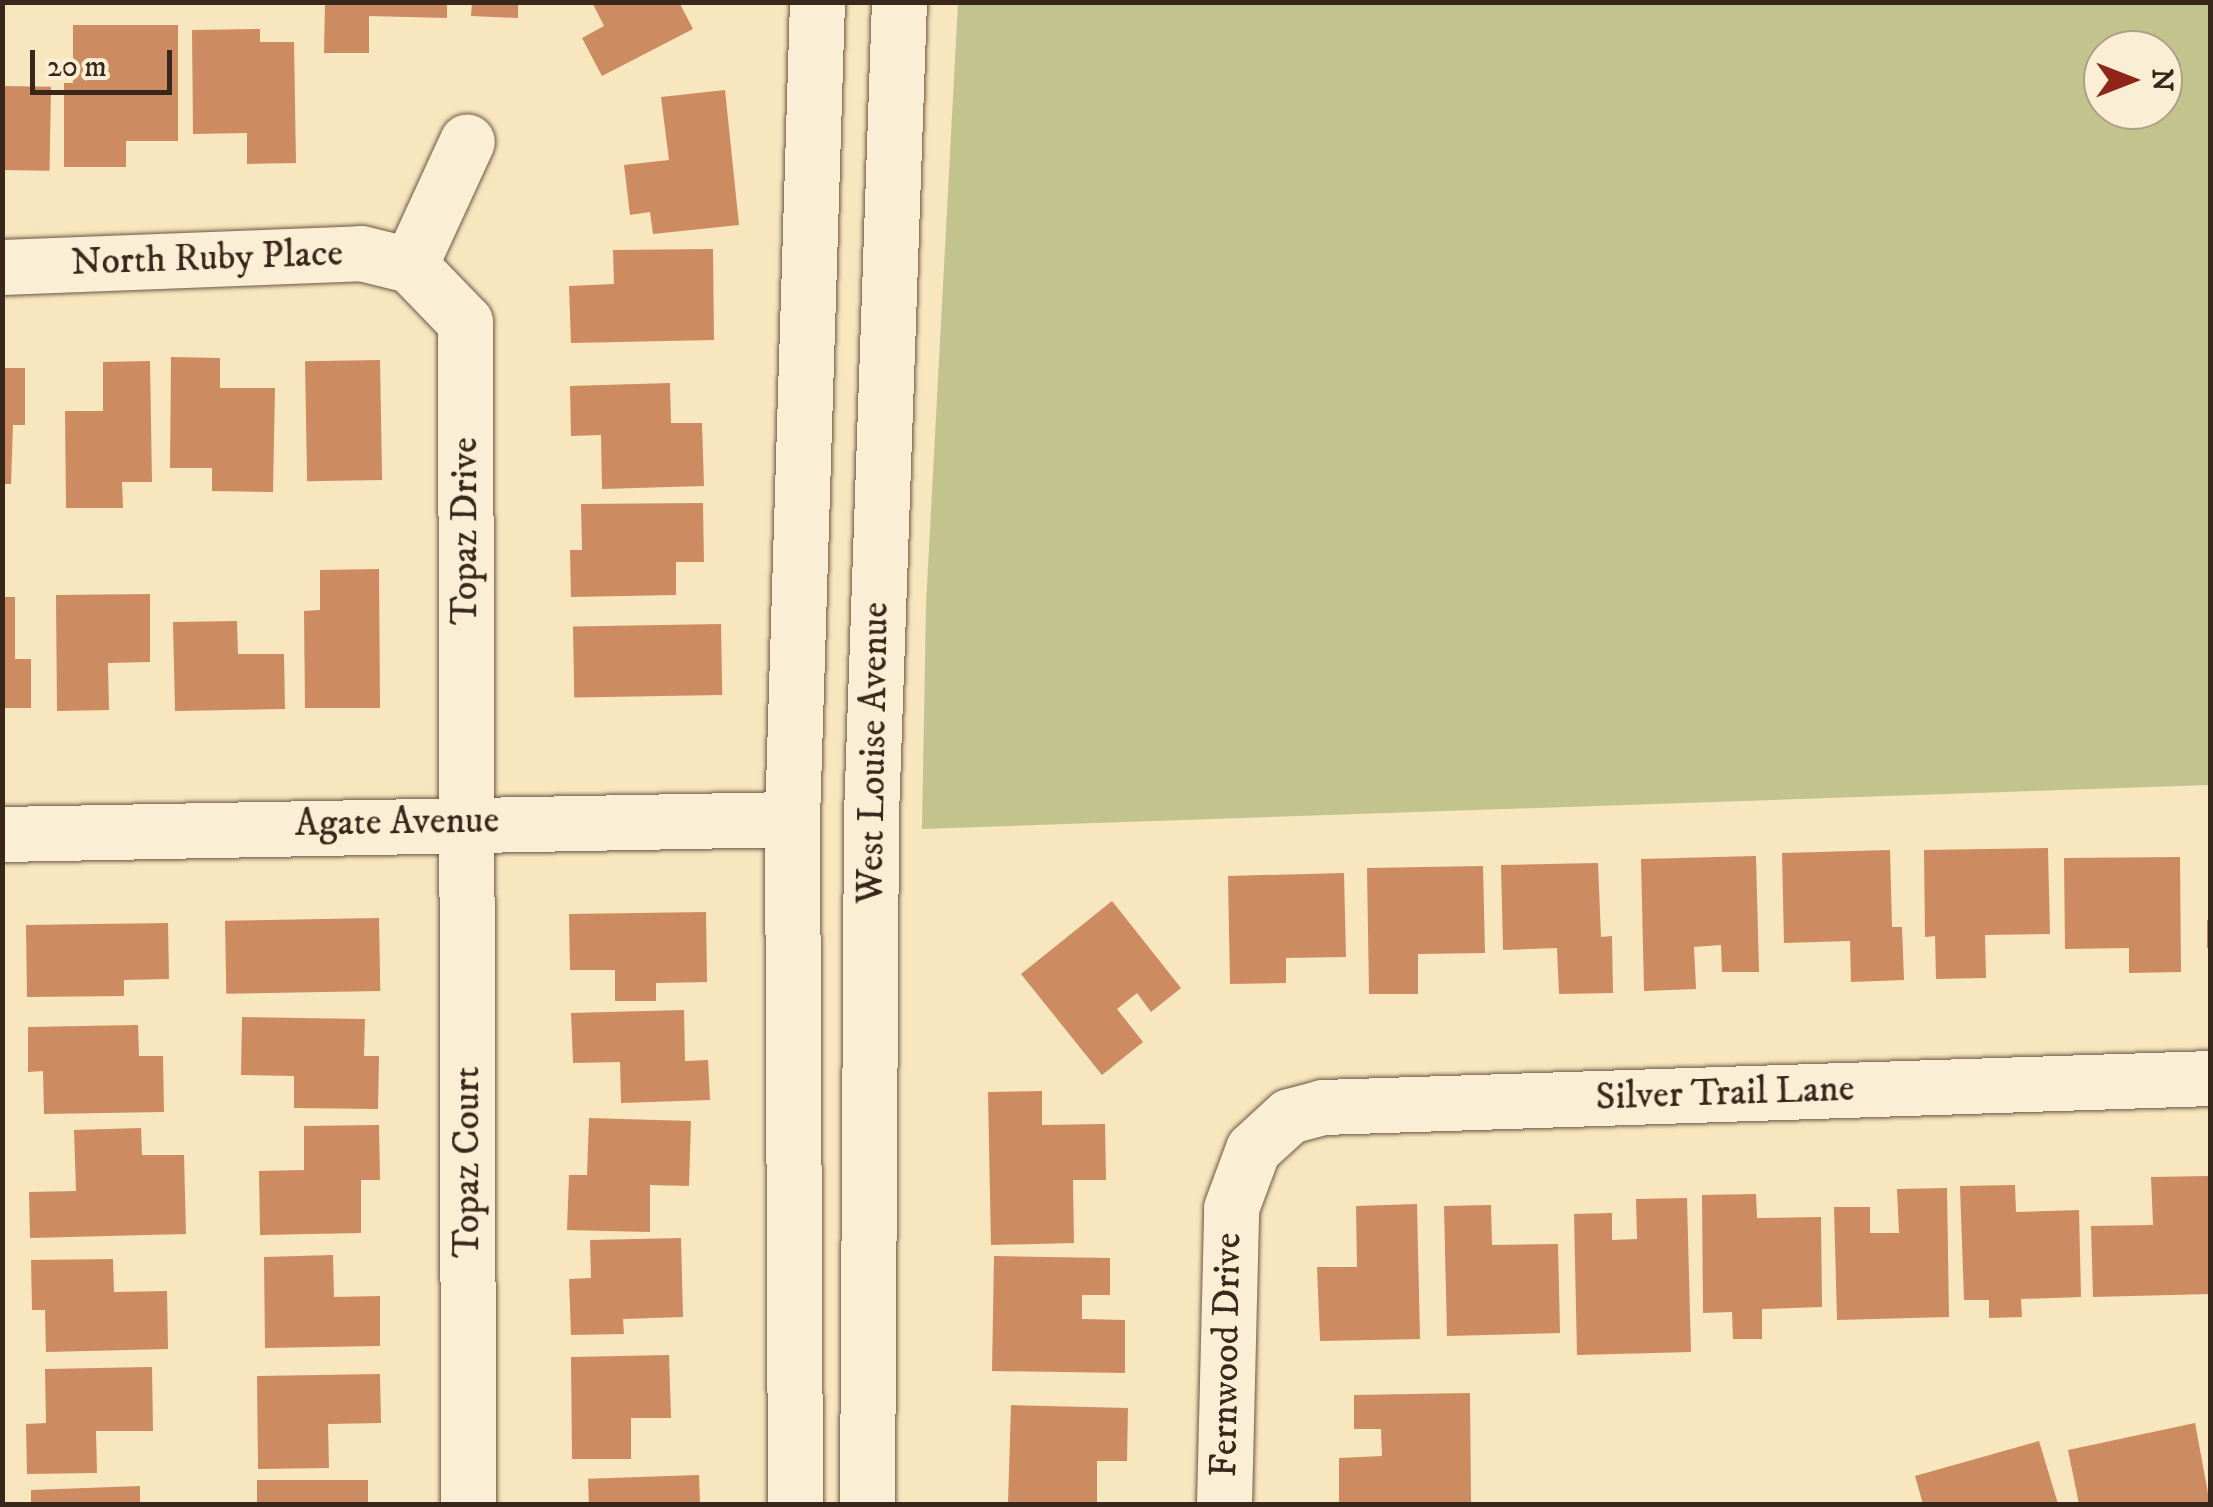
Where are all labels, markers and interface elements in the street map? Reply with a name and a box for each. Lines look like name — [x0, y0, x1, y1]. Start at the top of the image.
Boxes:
scale bar — [35, 30, 178, 92]
north arrow — [2083, 30, 2183, 130]
text: 20 m — [47, 49, 107, 86]
text: N — [2144, 69, 2179, 91]
street label: North Ruby Place — [70, 231, 344, 287]
street label: Topaz Drive — [443, 437, 489, 625]
street label: West Louise Avenue — [849, 602, 899, 904]
street label: Agate Avenue — [294, 798, 500, 848]
street label: Topaz Court — [445, 1066, 491, 1258]
street label: Silver Trail Lane — [1595, 1067, 1855, 1121]
street label: Fernwood Drive — [1202, 1232, 1252, 1478]

